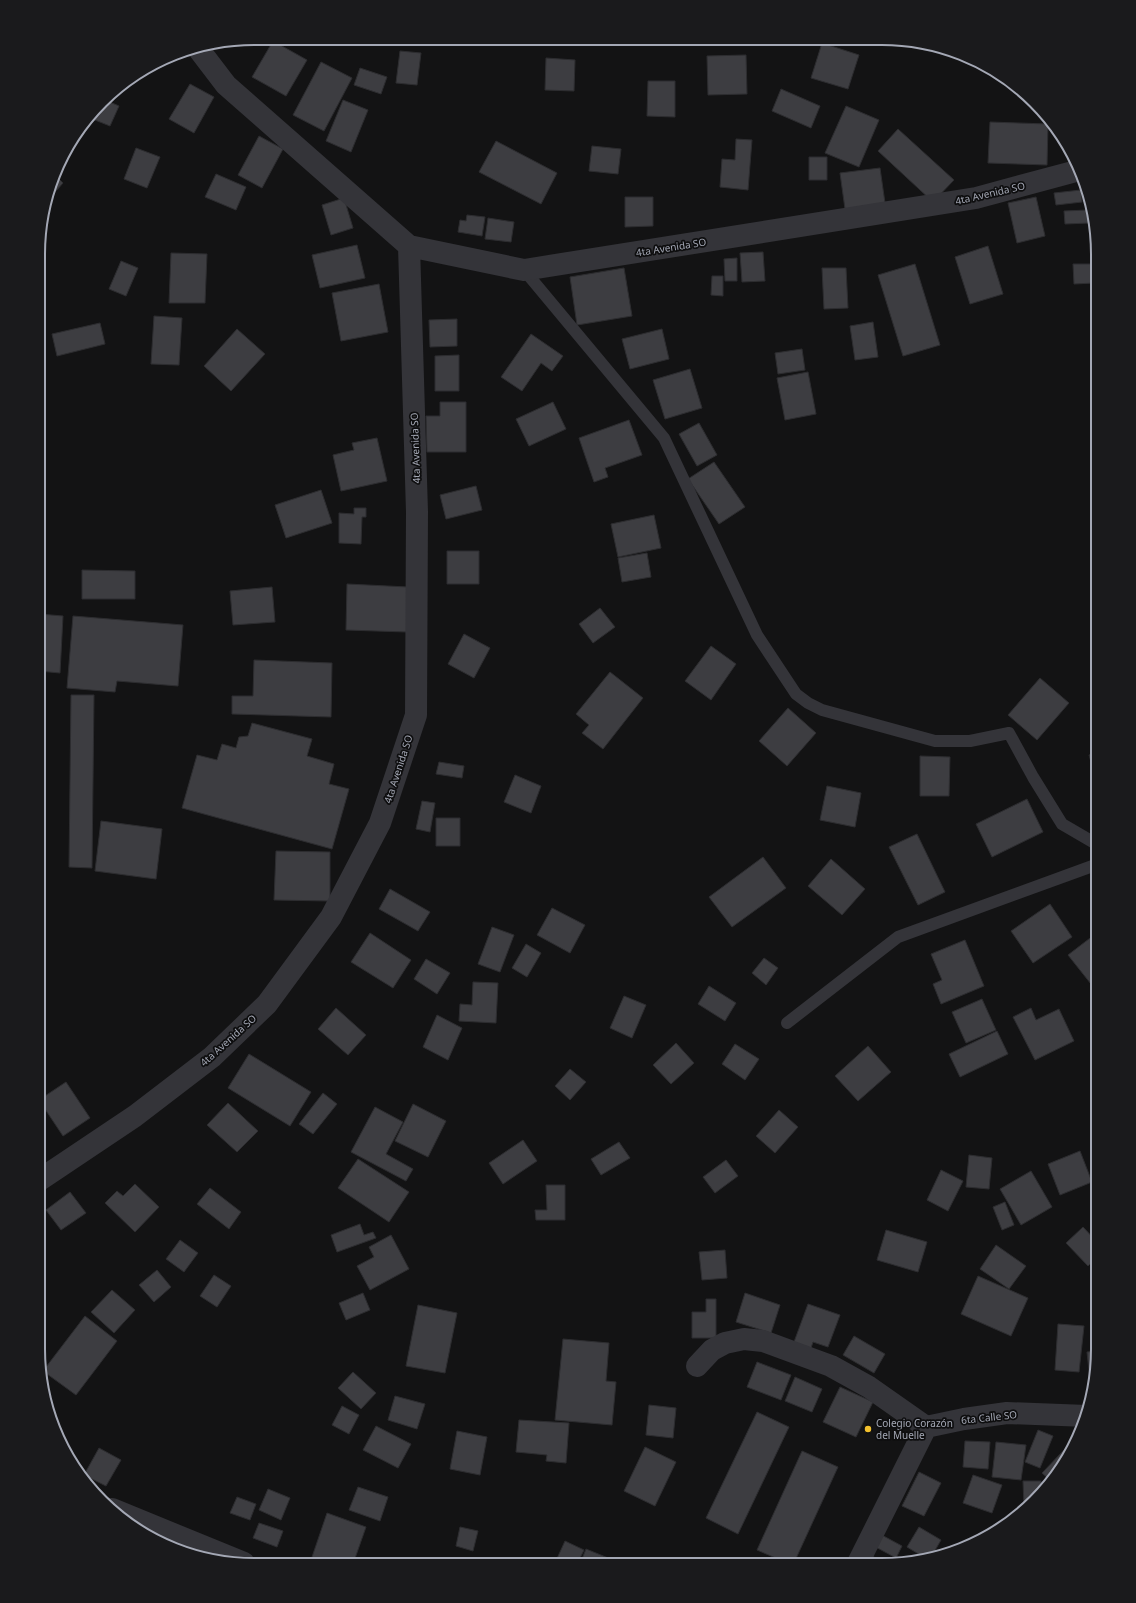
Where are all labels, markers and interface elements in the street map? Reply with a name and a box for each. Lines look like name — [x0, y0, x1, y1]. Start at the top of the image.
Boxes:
street label: 4ta Avenida SO — [954, 178, 1026, 208]
street label: 4ta Avenida SO — [635, 234, 707, 259]
street label: 4ta Avenida SO — [407, 412, 423, 484]
street label: 4ta Avenida SO — [380, 733, 416, 805]
street label: 4ta Avenida SO — [197, 1011, 259, 1069]
street label: 6ta Calle SO — [960, 1407, 1018, 1427]
place label: Colegio Corazón del Muelle — [876, 1416, 953, 1442]
marker: Colegio Corazón del Muelle — [863, 1424, 873, 1434]

